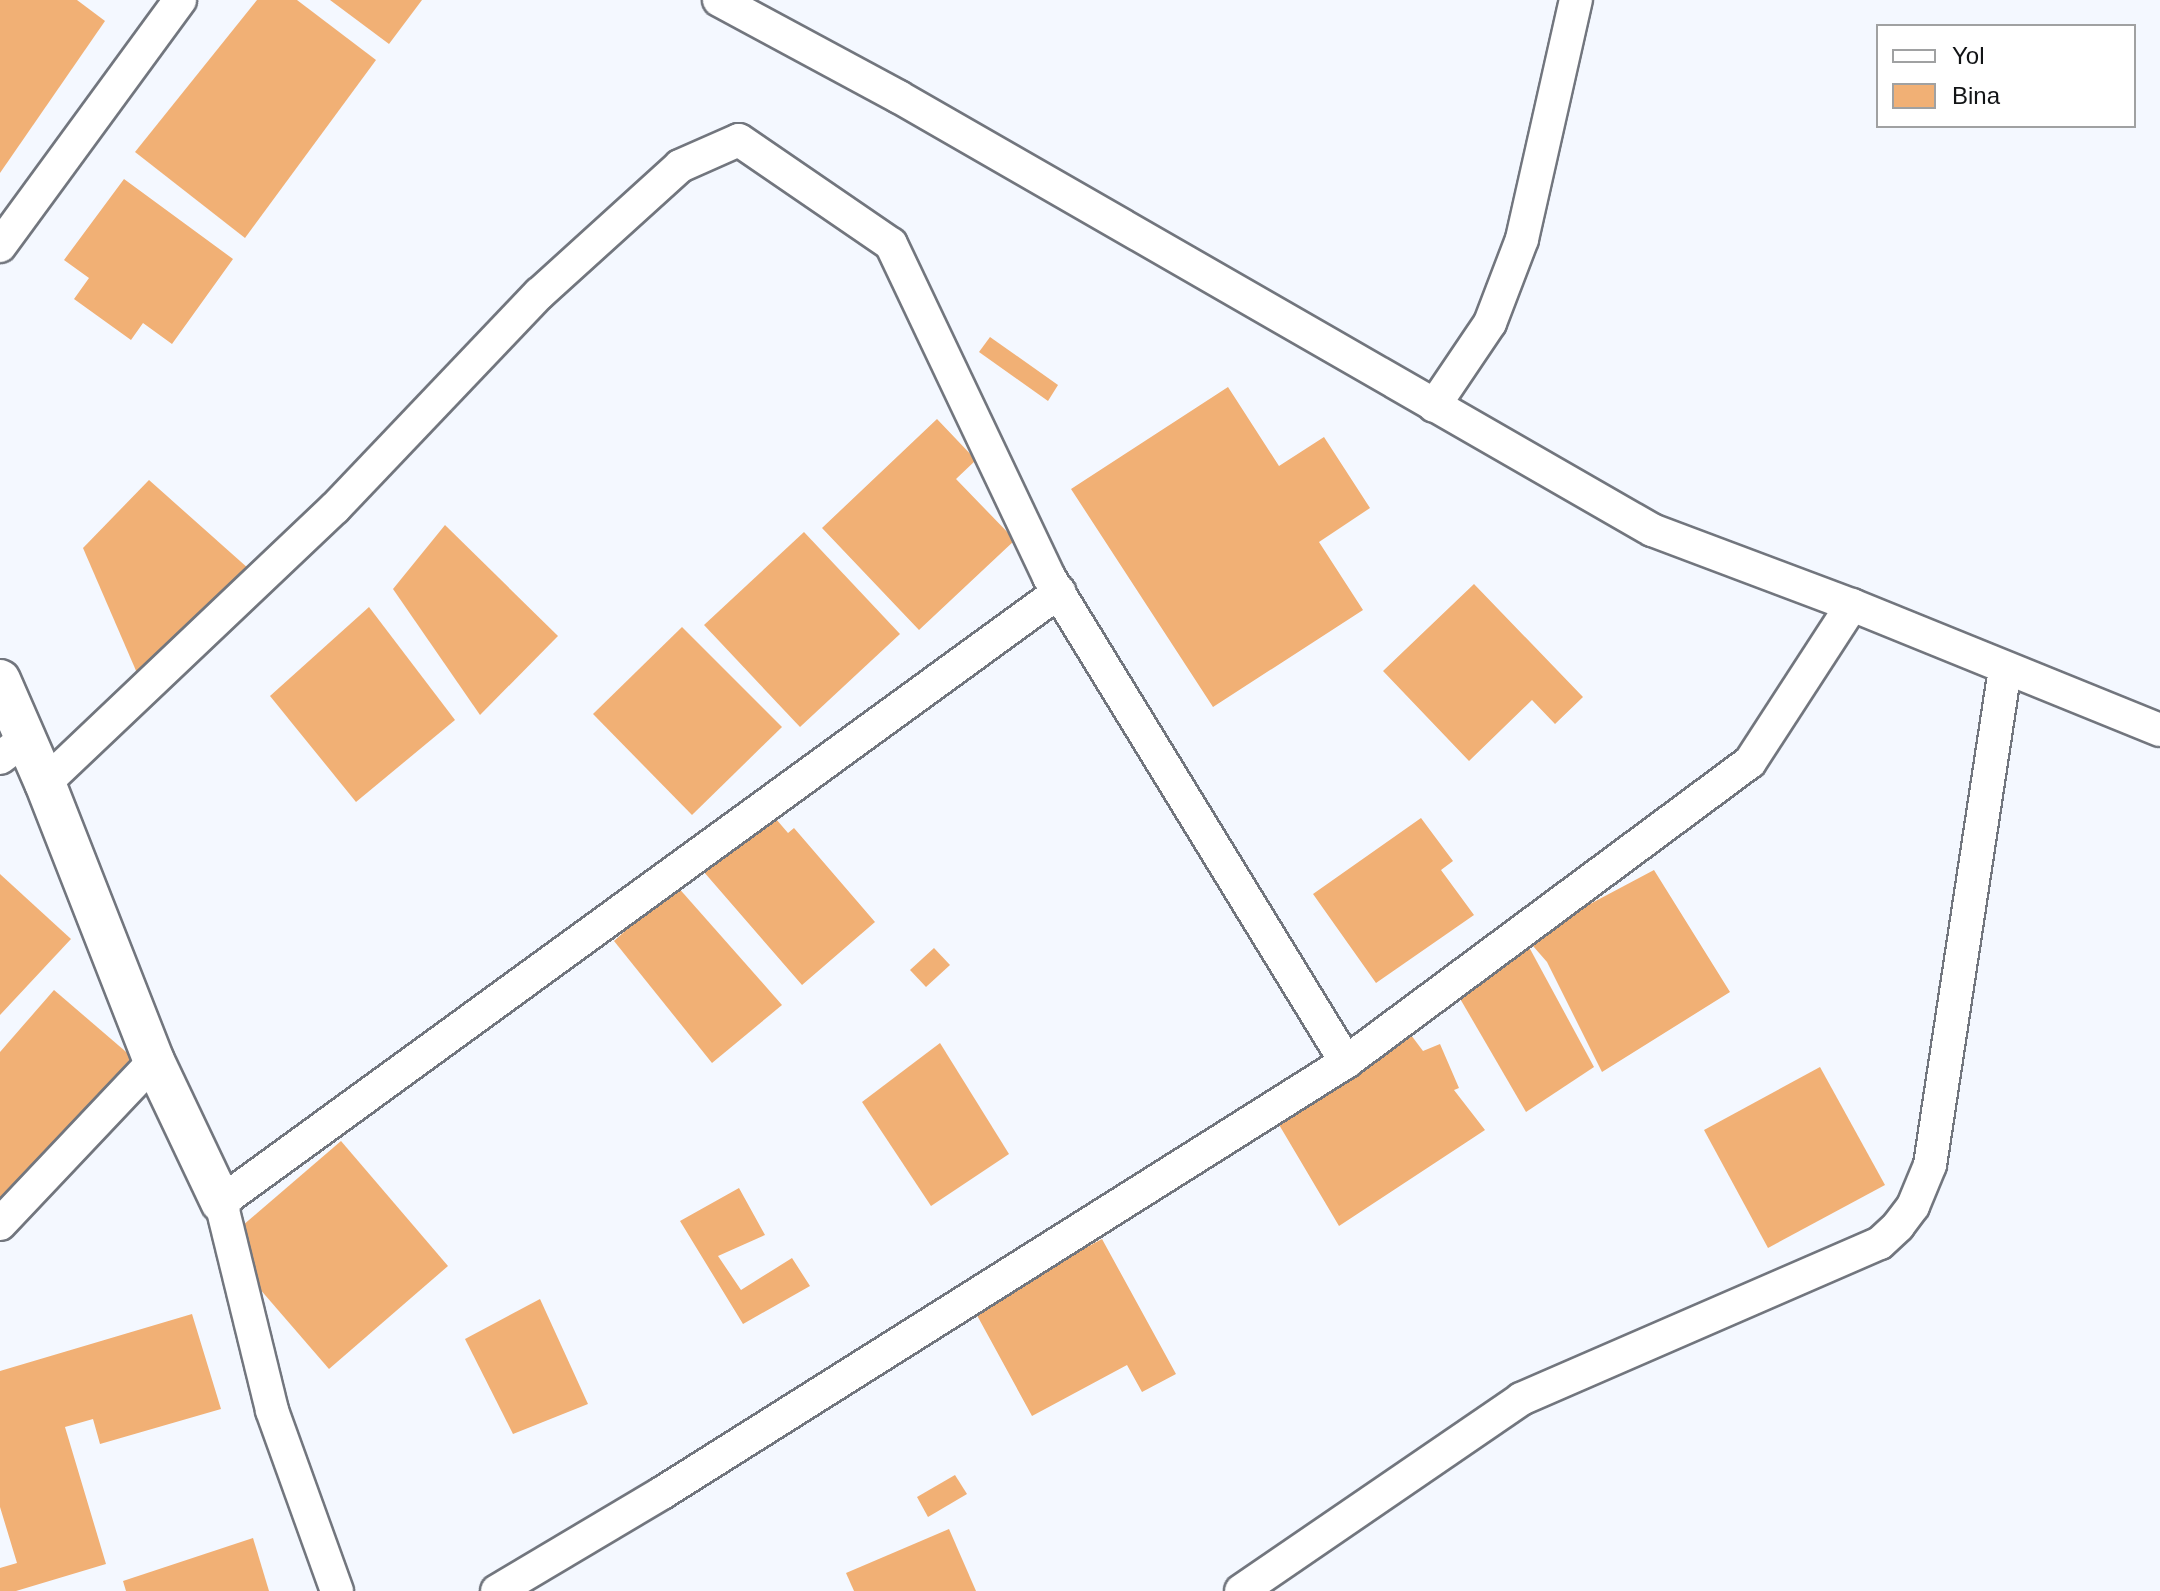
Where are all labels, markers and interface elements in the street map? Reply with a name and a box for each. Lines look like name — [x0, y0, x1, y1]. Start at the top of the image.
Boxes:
legend — [1876, 24, 2136, 128]
text: Yol — [1952, 42, 1984, 69]
text: Bina — [1952, 82, 2000, 109]

